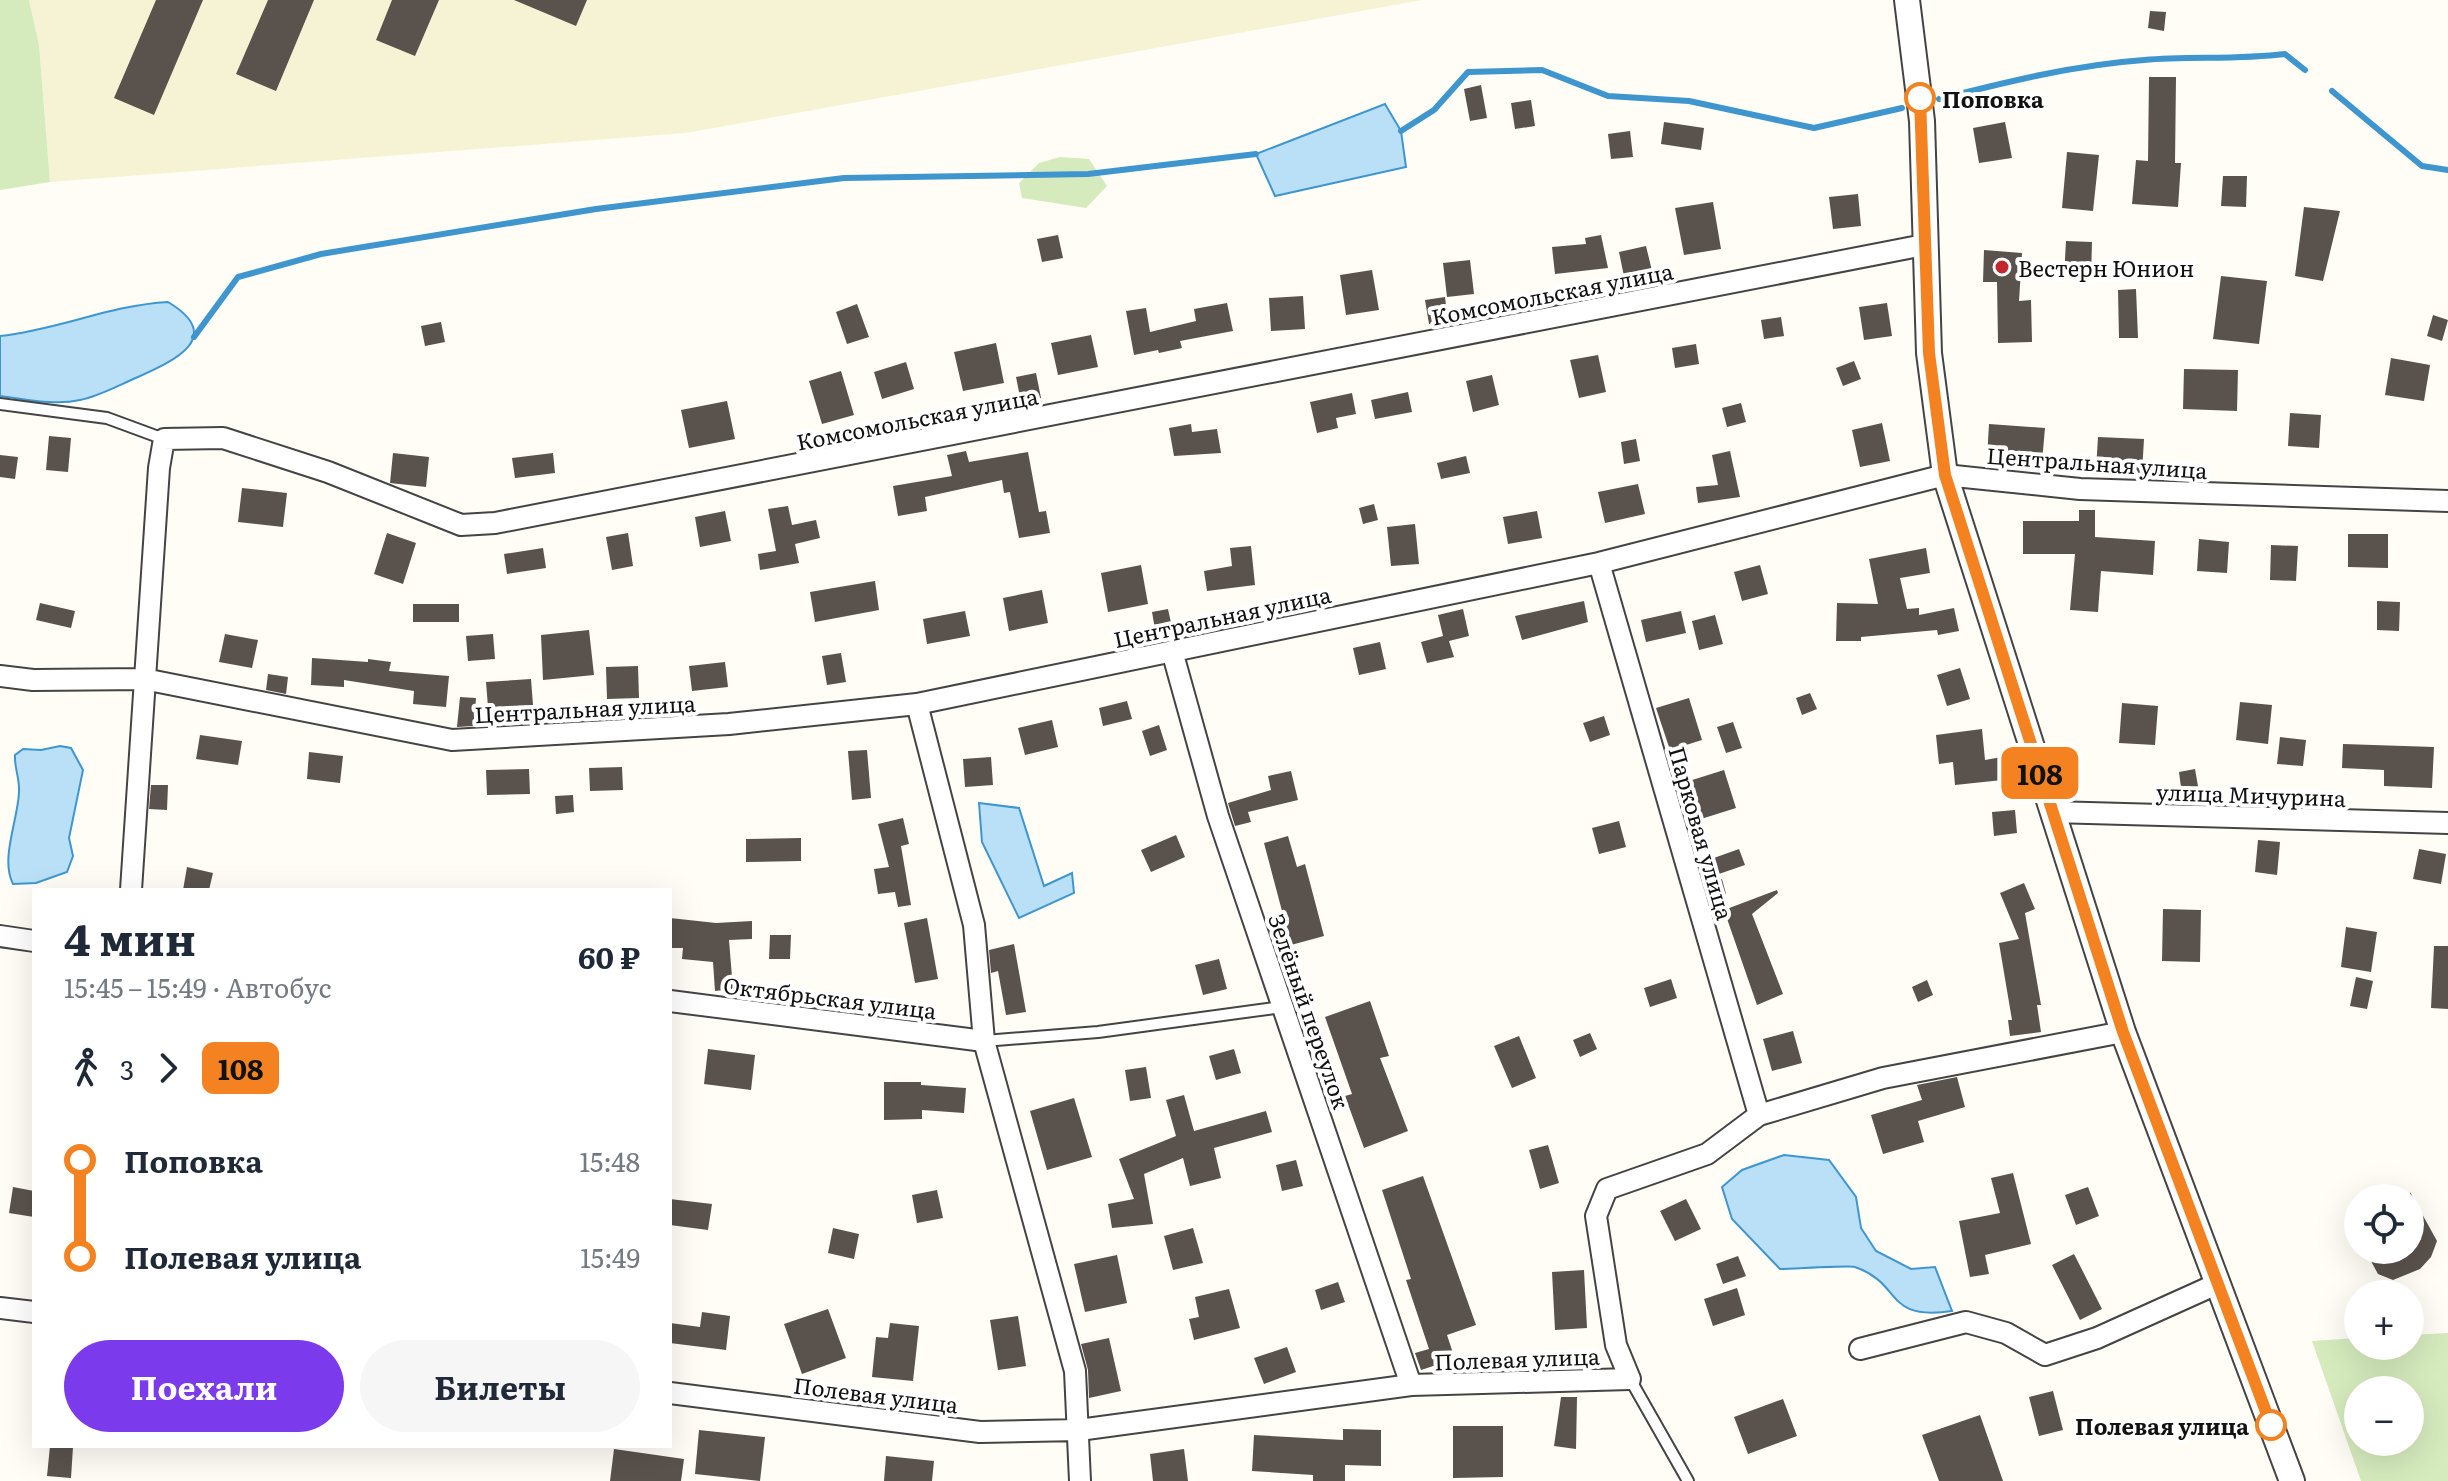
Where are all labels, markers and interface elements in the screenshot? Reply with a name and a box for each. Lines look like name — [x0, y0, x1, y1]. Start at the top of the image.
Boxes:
place label: Поповка — [1942, 82, 2044, 115]
marker: Поповка — [1905, 83, 1935, 113]
place label: Вестерн Юнион — [2018, 251, 2194, 284]
street label: Комсомольская улица — [1428, 253, 1676, 333]
marker: Вестерн Юнион — [1993, 258, 2011, 276]
street label: Комсомольская улица — [793, 378, 1041, 458]
street label: Центральная улица — [1985, 438, 2209, 486]
street label: Центральная улица — [1110, 577, 1334, 655]
street label: Центральная улица — [474, 686, 697, 730]
street label: Парковая улица — [1661, 742, 1743, 924]
line badge: 108 — [1994, 747, 2086, 799]
text: 108 — [2017, 752, 2063, 794]
street label: улица Мичурина — [2156, 774, 2347, 814]
text: 4 мин — [64, 904, 196, 970]
street label: Зелёный переулок — [1261, 909, 1359, 1113]
text: 60 ₽ — [578, 934, 640, 978]
text: 15:45 – 15:49 · Автобус — [64, 967, 332, 1006]
street label: Октябрьская улица — [722, 968, 939, 1026]
icon: walk — [64, 1046, 108, 1090]
icon: forward — [146, 1046, 190, 1090]
text: 108 — [218, 1047, 263, 1089]
text: 3 — [120, 1049, 134, 1088]
text: Поповка — [124, 1138, 263, 1182]
text: 15:48 — [579, 1141, 640, 1180]
map controls — [2344, 1184, 2424, 1456]
button: locate — [2344, 1184, 2424, 1264]
text: Полевая улица — [124, 1234, 361, 1278]
text: 15:49 — [580, 1237, 640, 1276]
button: + — [2344, 1280, 2424, 1360]
street label: Полевая улица — [1434, 1339, 1601, 1377]
button: Поехали — [64, 1340, 344, 1432]
button: Билеты — [360, 1340, 640, 1432]
street label: Полевая улица — [792, 1368, 960, 1420]
button: − — [2344, 1376, 2424, 1456]
place label: Полевая улица — [2075, 1409, 2249, 1442]
marker: Полевая улица — [2256, 1410, 2286, 1440]

